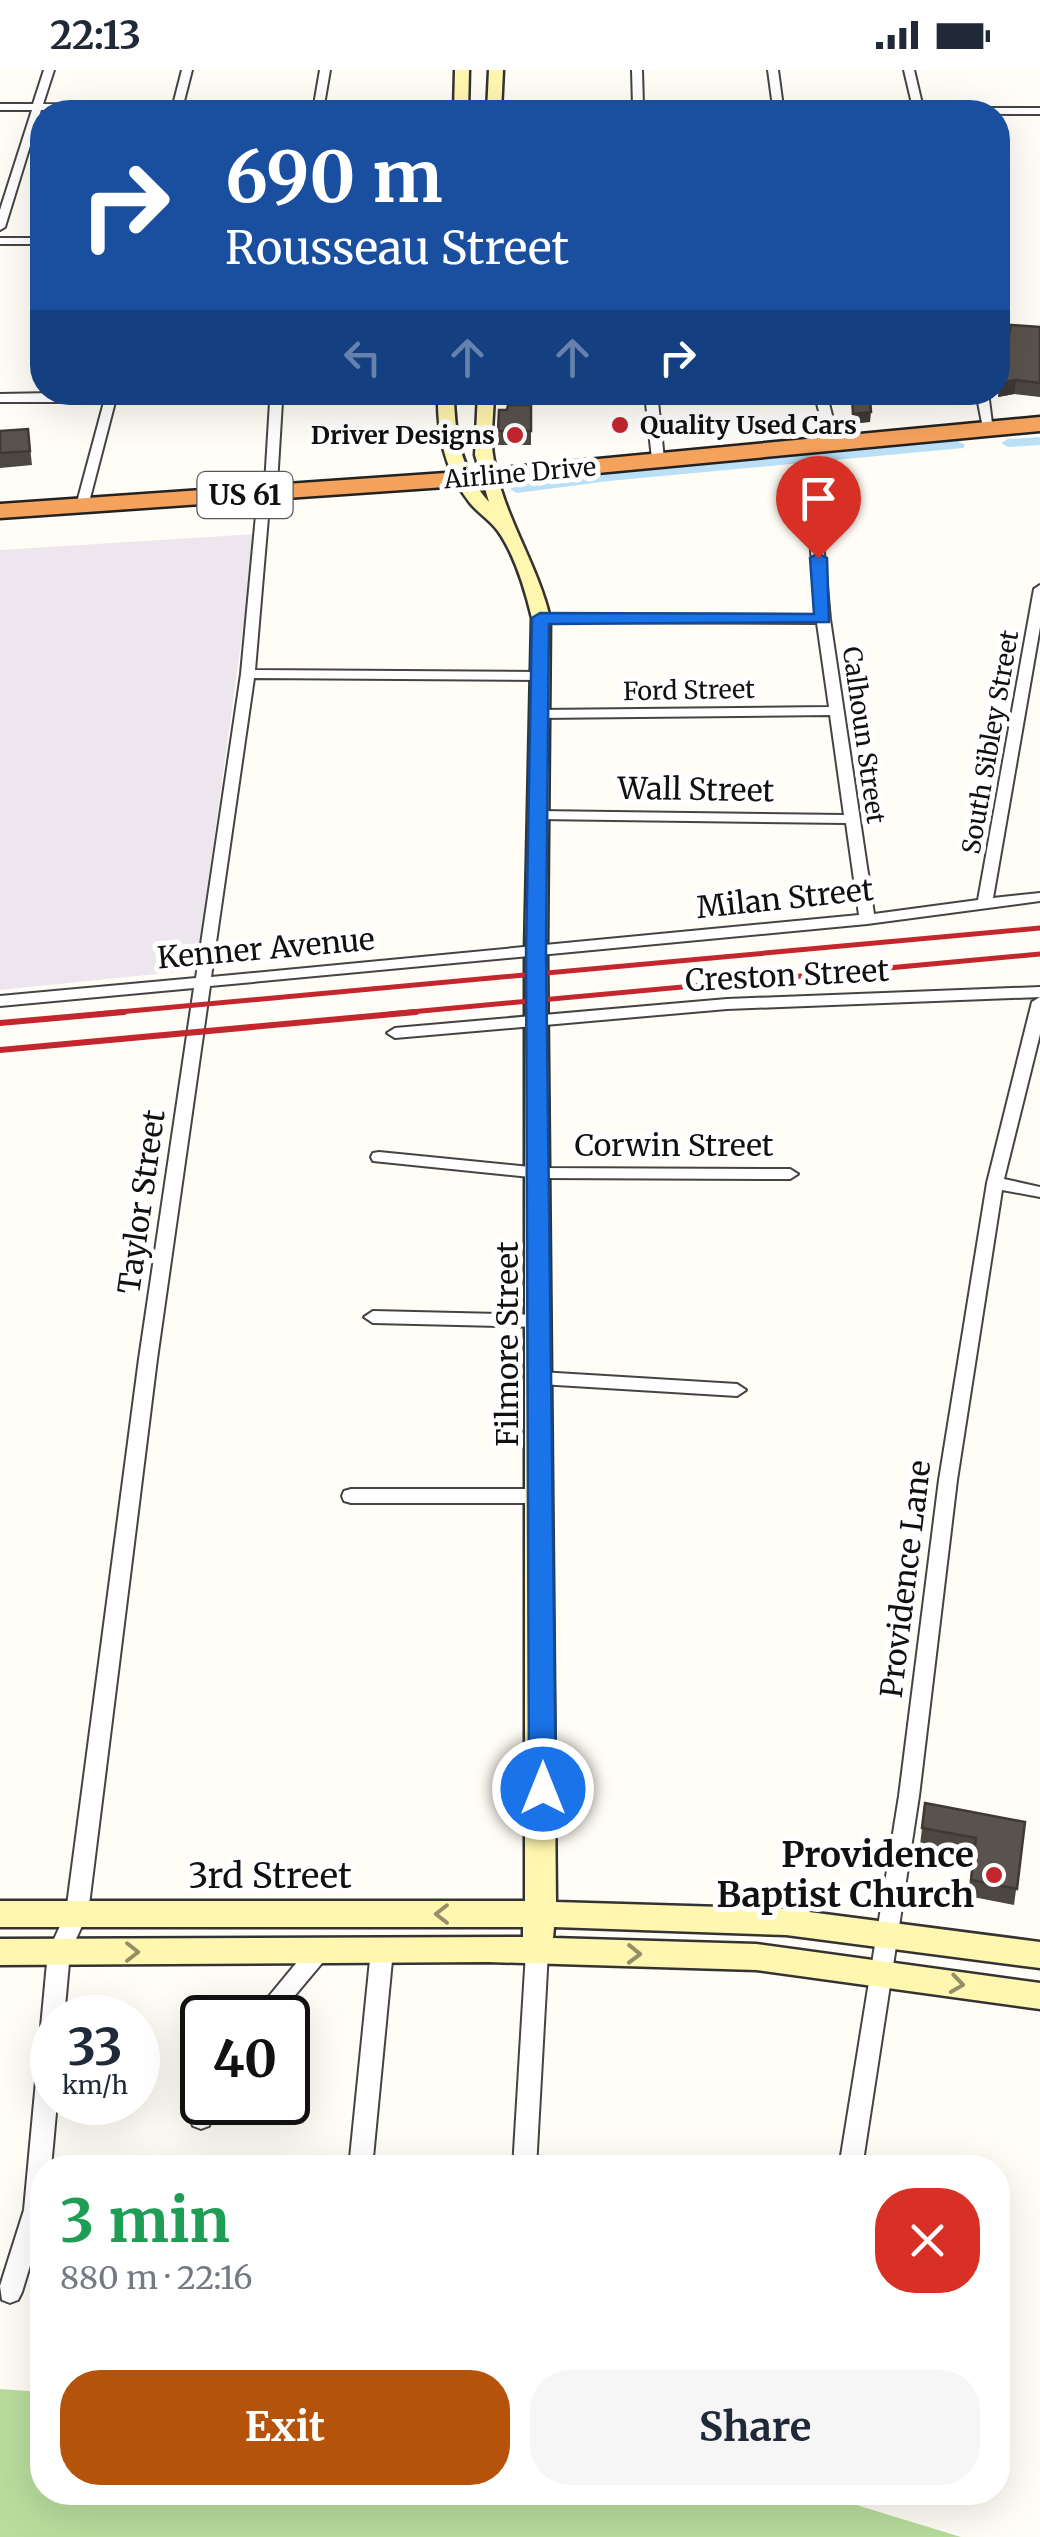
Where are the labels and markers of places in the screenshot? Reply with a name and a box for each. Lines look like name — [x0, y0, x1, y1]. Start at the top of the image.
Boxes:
place label: Quality Used Cars — [640, 409, 857, 441]
marker: Quality Used Cars — [609, 414, 631, 436]
place label: Driver Designs — [311, 419, 495, 451]
marker: Driver Designs — [504, 424, 526, 446]
pin — [776, 456, 861, 559]
place label: Providence Baptist Church — [716, 1833, 974, 1917]
marker: Providence Baptist Church — [983, 1864, 1005, 1886]

